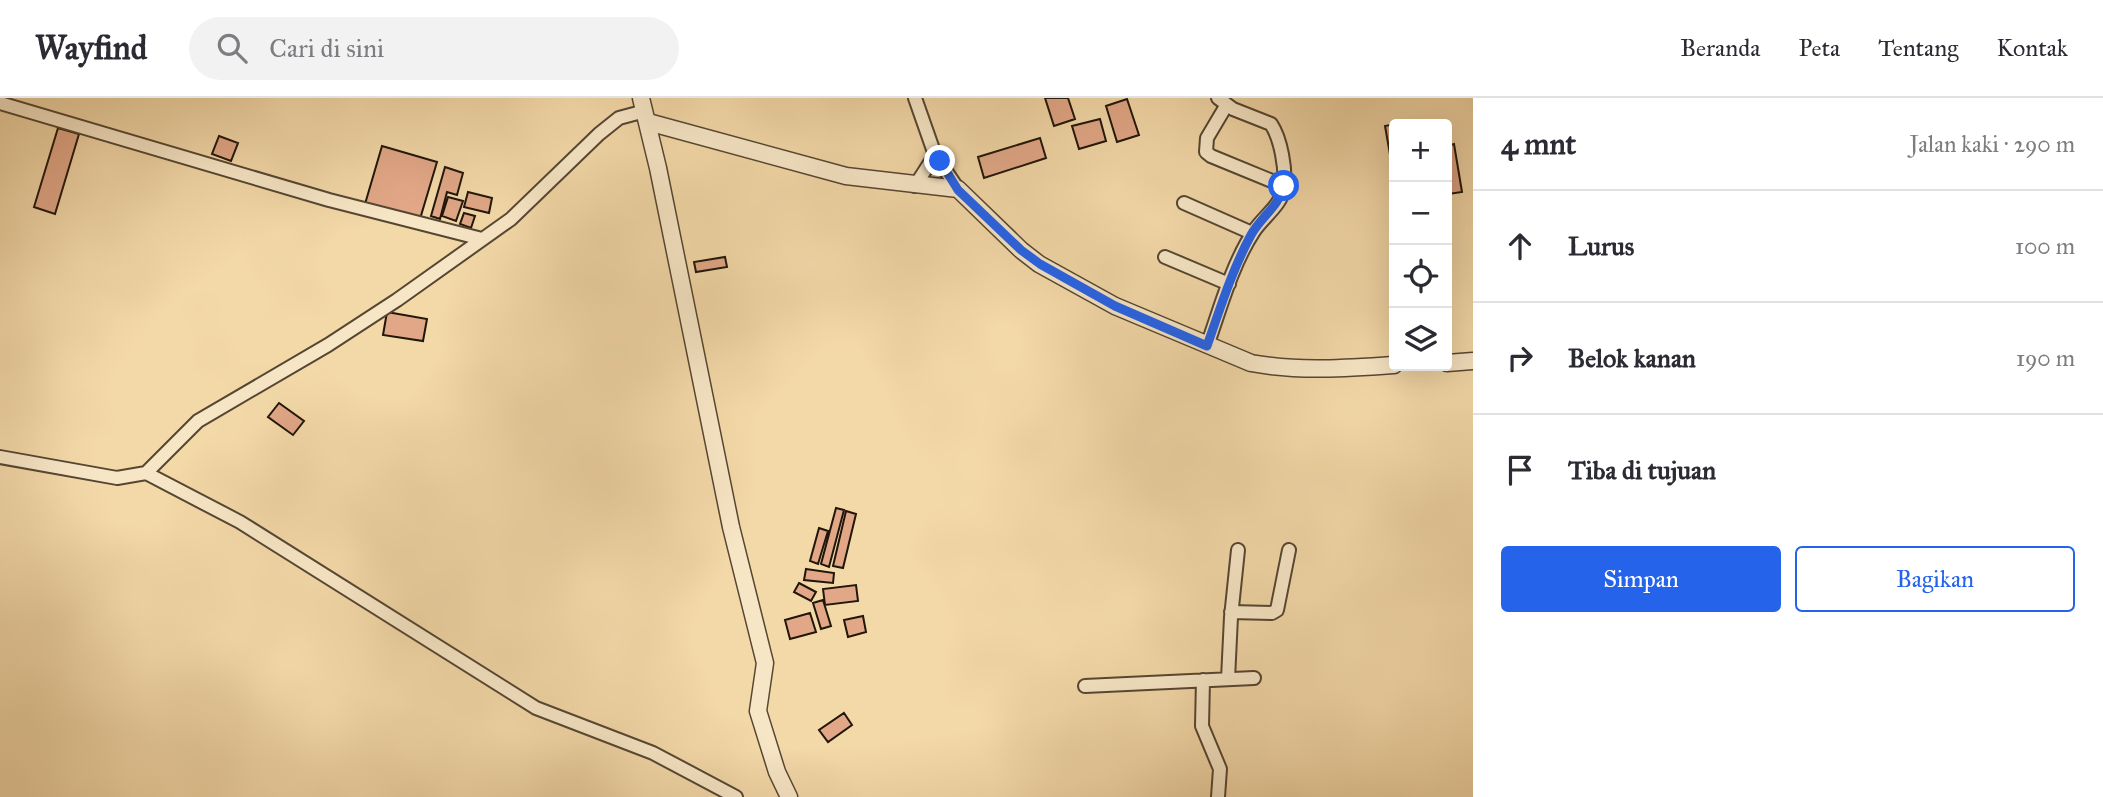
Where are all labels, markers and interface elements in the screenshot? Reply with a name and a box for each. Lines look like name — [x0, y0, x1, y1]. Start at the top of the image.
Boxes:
search box — [189, 17, 679, 80]
text: Wayfind — [35, 28, 147, 68]
icon: search — [213, 29, 251, 67]
text: Cari di sini — [269, 32, 384, 64]
text: Beranda — [1680, 33, 1760, 63]
text: Peta — [1798, 33, 1840, 63]
text: Tentang — [1878, 33, 1958, 63]
text: Kontak — [1996, 33, 2068, 63]
map controls — [1389, 119, 1452, 371]
button: + — [1389, 119, 1452, 182]
text: 4 mnt — [1501, 126, 1576, 162]
text: Jalan kaki · 290 m — [1910, 130, 2075, 158]
route end — [924, 145, 955, 176]
route start — [1268, 170, 1299, 201]
button: − — [1389, 182, 1452, 245]
icon: ahead — [1501, 227, 1539, 265]
text: Lurus — [1568, 230, 1634, 262]
text: 100 m — [2015, 232, 2075, 260]
button: locate — [1389, 245, 1452, 308]
button: layers — [1389, 308, 1452, 371]
icon: right — [1501, 339, 1539, 377]
text: Belok kanan — [1568, 342, 1696, 374]
text: 190 m — [2016, 344, 2075, 372]
icon: arrive — [1501, 451, 1539, 489]
text: Tiba di tujuan — [1568, 454, 1716, 486]
button: Simpan — [1501, 546, 1781, 612]
button: Bagikan — [1795, 546, 2075, 612]

